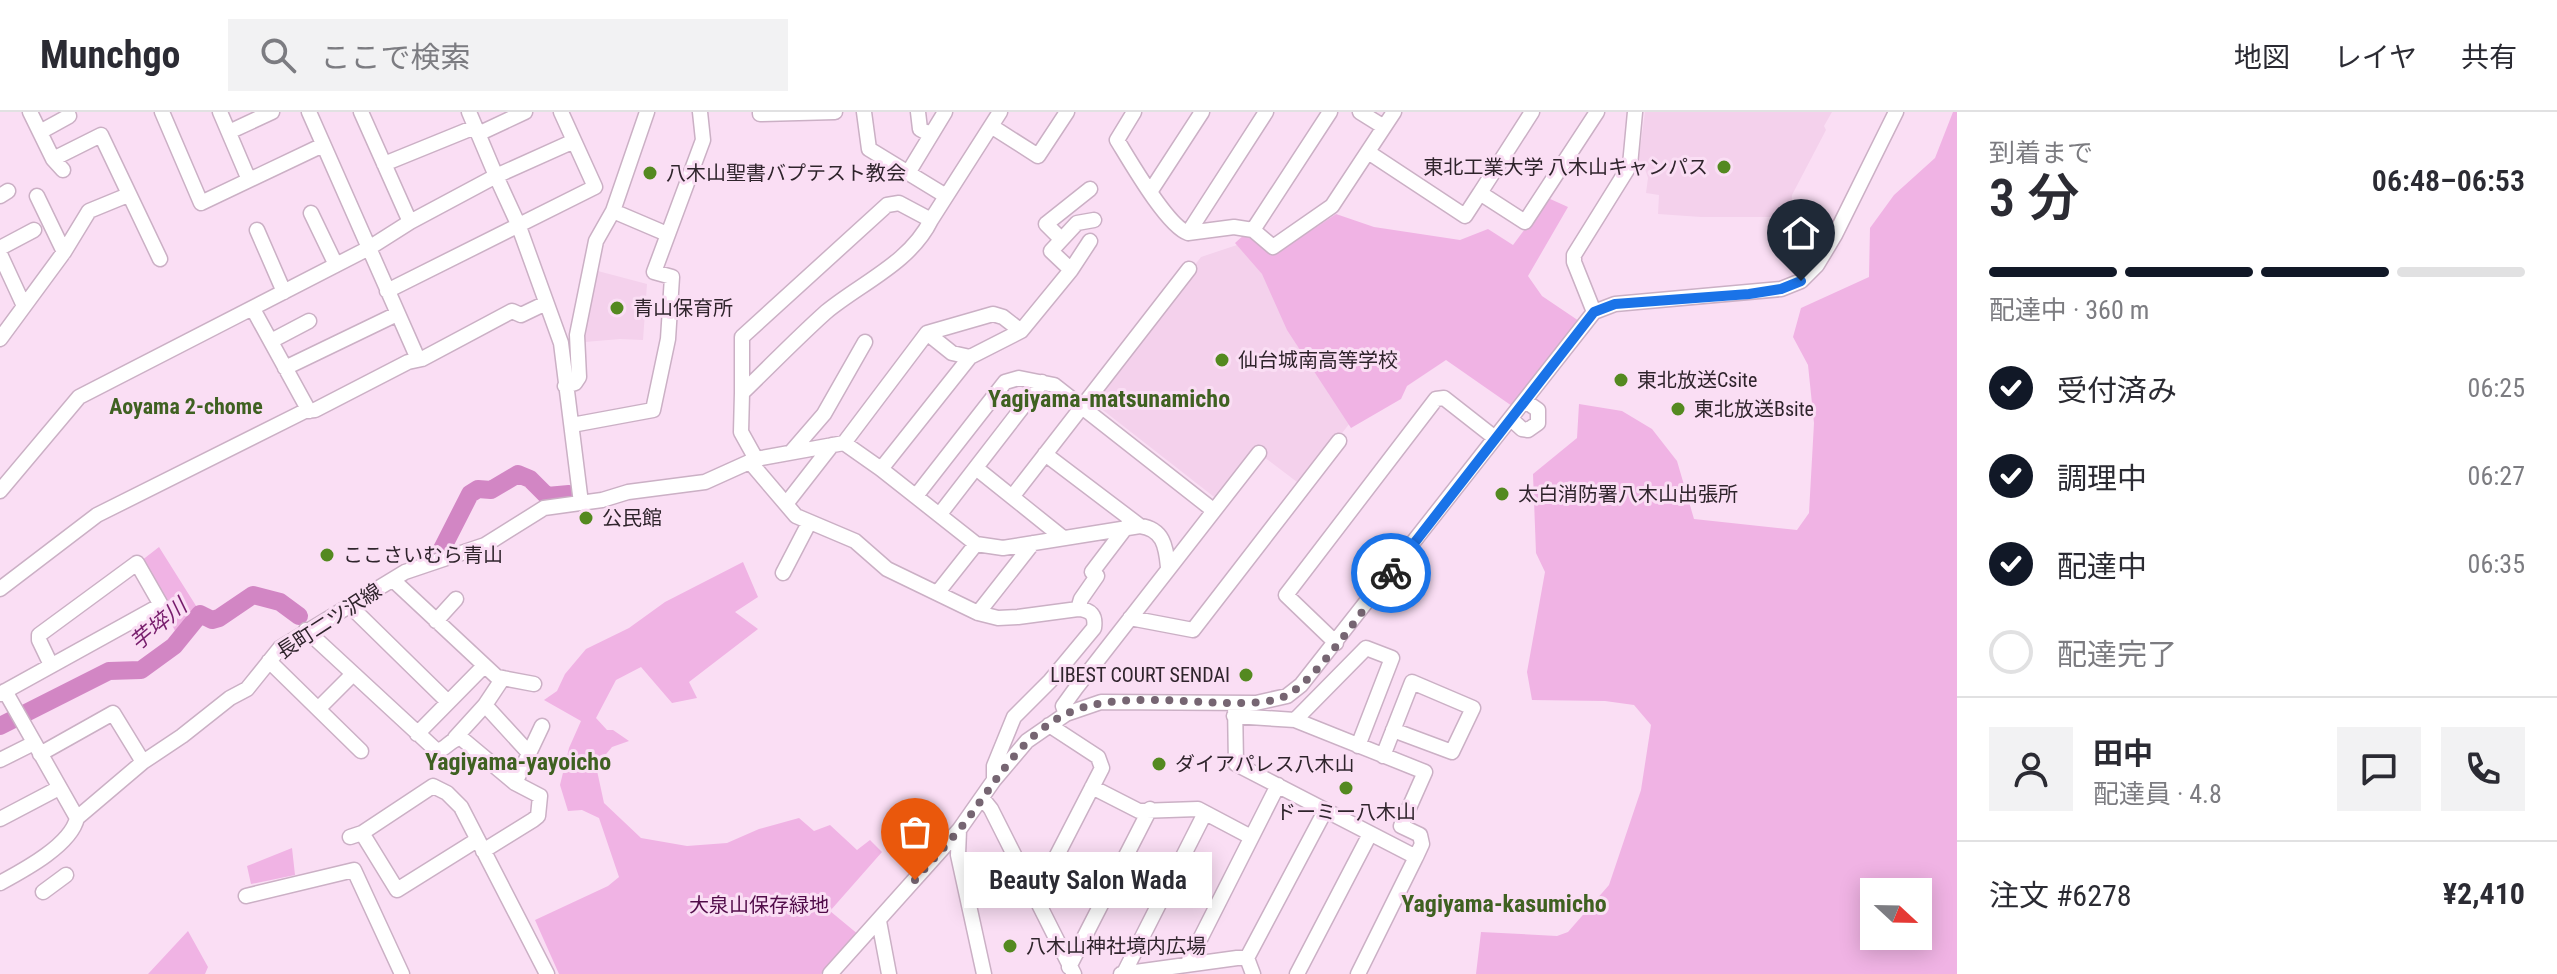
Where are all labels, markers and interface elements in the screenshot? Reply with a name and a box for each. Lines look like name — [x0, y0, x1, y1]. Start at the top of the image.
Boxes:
search box — [228, 19, 788, 91]
text: Munchgo — [40, 33, 180, 77]
icon: search — [256, 33, 300, 77]
text: ここで検索 — [320, 40, 470, 75]
text: 地図 — [2234, 41, 2290, 74]
text: レイヤ — [2334, 41, 2417, 74]
text: 共有 — [2461, 41, 2517, 74]
text: 到着まで — [1989, 138, 2093, 168]
place label: 東北工業大学 八木山キャンパス — [1423, 155, 1708, 179]
marker: 東北工業大学 八木山キャンパス — [1715, 158, 1733, 176]
place label: 八木山聖書バプテスト教会 — [666, 161, 906, 185]
text: 06:48–06:53 — [2372, 163, 2525, 198]
marker: 八木山聖書バプテスト教会 — [641, 164, 659, 182]
text: 3 分 — [1989, 168, 2079, 229]
pin — [1767, 199, 1835, 281]
icon: home — [1779, 211, 1823, 255]
text: 配達中 · 360 m — [1989, 295, 2149, 325]
place label: 青山保育所 — [633, 296, 733, 320]
marker: 青山保育所 — [608, 299, 626, 317]
place label: 仙台城南高等学校 — [1238, 348, 1398, 372]
marker: 仙台城南高等学校 — [1213, 351, 1231, 369]
icon: check — [1989, 366, 2033, 410]
place label: 東北放送Csite — [1637, 368, 1757, 392]
marker: 東北放送Csite — [1612, 371, 1630, 389]
text: 受付済み — [2057, 373, 2177, 408]
text: 06:25 — [2468, 373, 2525, 403]
district label: Yagiyama-matsunamicho — [988, 385, 1230, 413]
district label: Aoyama 2-chome — [109, 394, 263, 419]
place label: 東北放送Bsite — [1694, 397, 1814, 421]
marker: 東北放送Bsite — [1669, 400, 1687, 418]
icon: check — [1989, 454, 2033, 498]
text: 調理中 — [2057, 461, 2147, 496]
text: 06:27 — [2468, 461, 2525, 491]
place label: 太白消防署八木山出張所 — [1518, 482, 1738, 506]
marker: 太白消防署八木山出張所 — [1493, 485, 1511, 503]
place label: 公民館 — [602, 506, 662, 530]
marker: 公民館 — [577, 509, 595, 527]
courier — [1351, 533, 1431, 613]
icon: check — [1989, 542, 2033, 586]
place label: ここさいむら青山 — [343, 543, 503, 567]
marker: ここさいむら青山 — [318, 546, 336, 564]
text: 配達中 — [2057, 549, 2147, 584]
text: 06:35 — [2468, 549, 2525, 579]
icon: bike — [1369, 551, 1413, 595]
street label: 長町二ツ沢線 — [272, 578, 386, 664]
water label: 芋埣川 — [125, 592, 193, 655]
text: 配達完了 — [2057, 637, 2177, 672]
place label: LIBEST COURT SENDAI — [1050, 663, 1230, 687]
marker: LIBEST COURT SENDAI — [1237, 666, 1255, 684]
button: person — [1989, 727, 2073, 811]
button: chat — [2337, 727, 2421, 811]
button: phone — [2441, 727, 2525, 811]
text: 田中 — [2093, 736, 2153, 771]
district label: Yagiyama-yayoicho — [425, 748, 611, 776]
place label: ダイアパレス八木山 — [1175, 752, 1355, 776]
marker: ダイアパレス八木山 — [1150, 755, 1168, 773]
marker: ドーミー八木山 — [1337, 779, 1355, 797]
text: 配達員 · 4.8 — [2093, 779, 2222, 809]
pin — [881, 798, 949, 880]
place label: ドーミー八木山 — [1276, 800, 1416, 824]
icon: bag — [893, 810, 937, 854]
callout: Beauty Salon Wada — [963, 852, 1211, 908]
text: Beauty Salon Wada — [989, 865, 1187, 895]
text: ¥2,410 — [2443, 876, 2525, 911]
north arrow — [1860, 878, 1932, 950]
map controls — [1860, 878, 1932, 950]
text: 注文 #6278 — [1989, 878, 2132, 913]
district label: Yagiyama-kasumicho — [1401, 890, 1607, 918]
park label: 大泉山保存緑地 — [689, 893, 829, 917]
place label: 八木山神社境内広場 — [1026, 934, 1206, 958]
marker: 八木山神社境内広場 — [1001, 937, 1019, 955]

